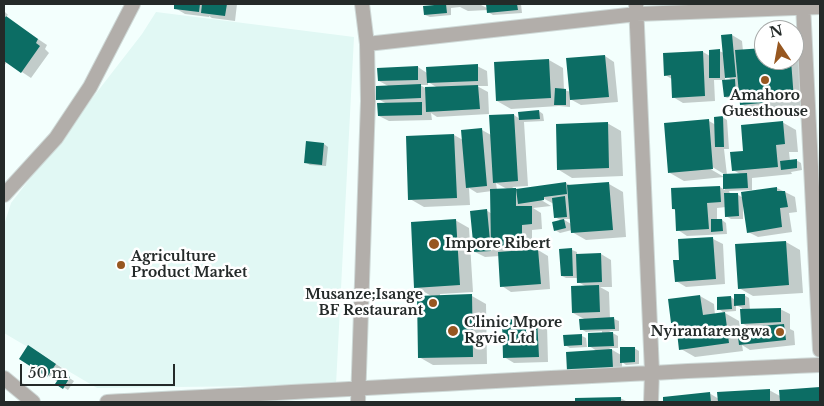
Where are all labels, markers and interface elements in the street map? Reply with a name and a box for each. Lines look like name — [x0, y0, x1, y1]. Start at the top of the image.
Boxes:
north arrow — [754, 20, 804, 70]
text: N — [768, 21, 784, 41]
marker: Amahoro Guesthouse — [759, 74, 771, 86]
place label: Amahoro Guesthouse — [722, 88, 808, 120]
place label: Impore Ribert — [445, 236, 551, 252]
marker: Impore Ribert — [427, 237, 441, 251]
place label: Agriculture Product Market — [131, 249, 247, 282]
marker: Agriculture Product Market — [115, 259, 127, 271]
place label: Musanze;Isange BF Restaurant — [305, 287, 423, 320]
marker: Musanze;Isange BF Restaurant — [427, 297, 439, 309]
place label: Clinic Mpore Rgvie Ltd — [464, 315, 562, 348]
marker: Clinic Mpore Rgvie Ltd — [446, 324, 460, 338]
place label: Nyirantarengwa — [651, 324, 770, 340]
marker: Nyirantarengwa — [774, 326, 786, 338]
scale bar — [22, 354, 178, 386]
text: 50 m — [28, 363, 68, 382]

